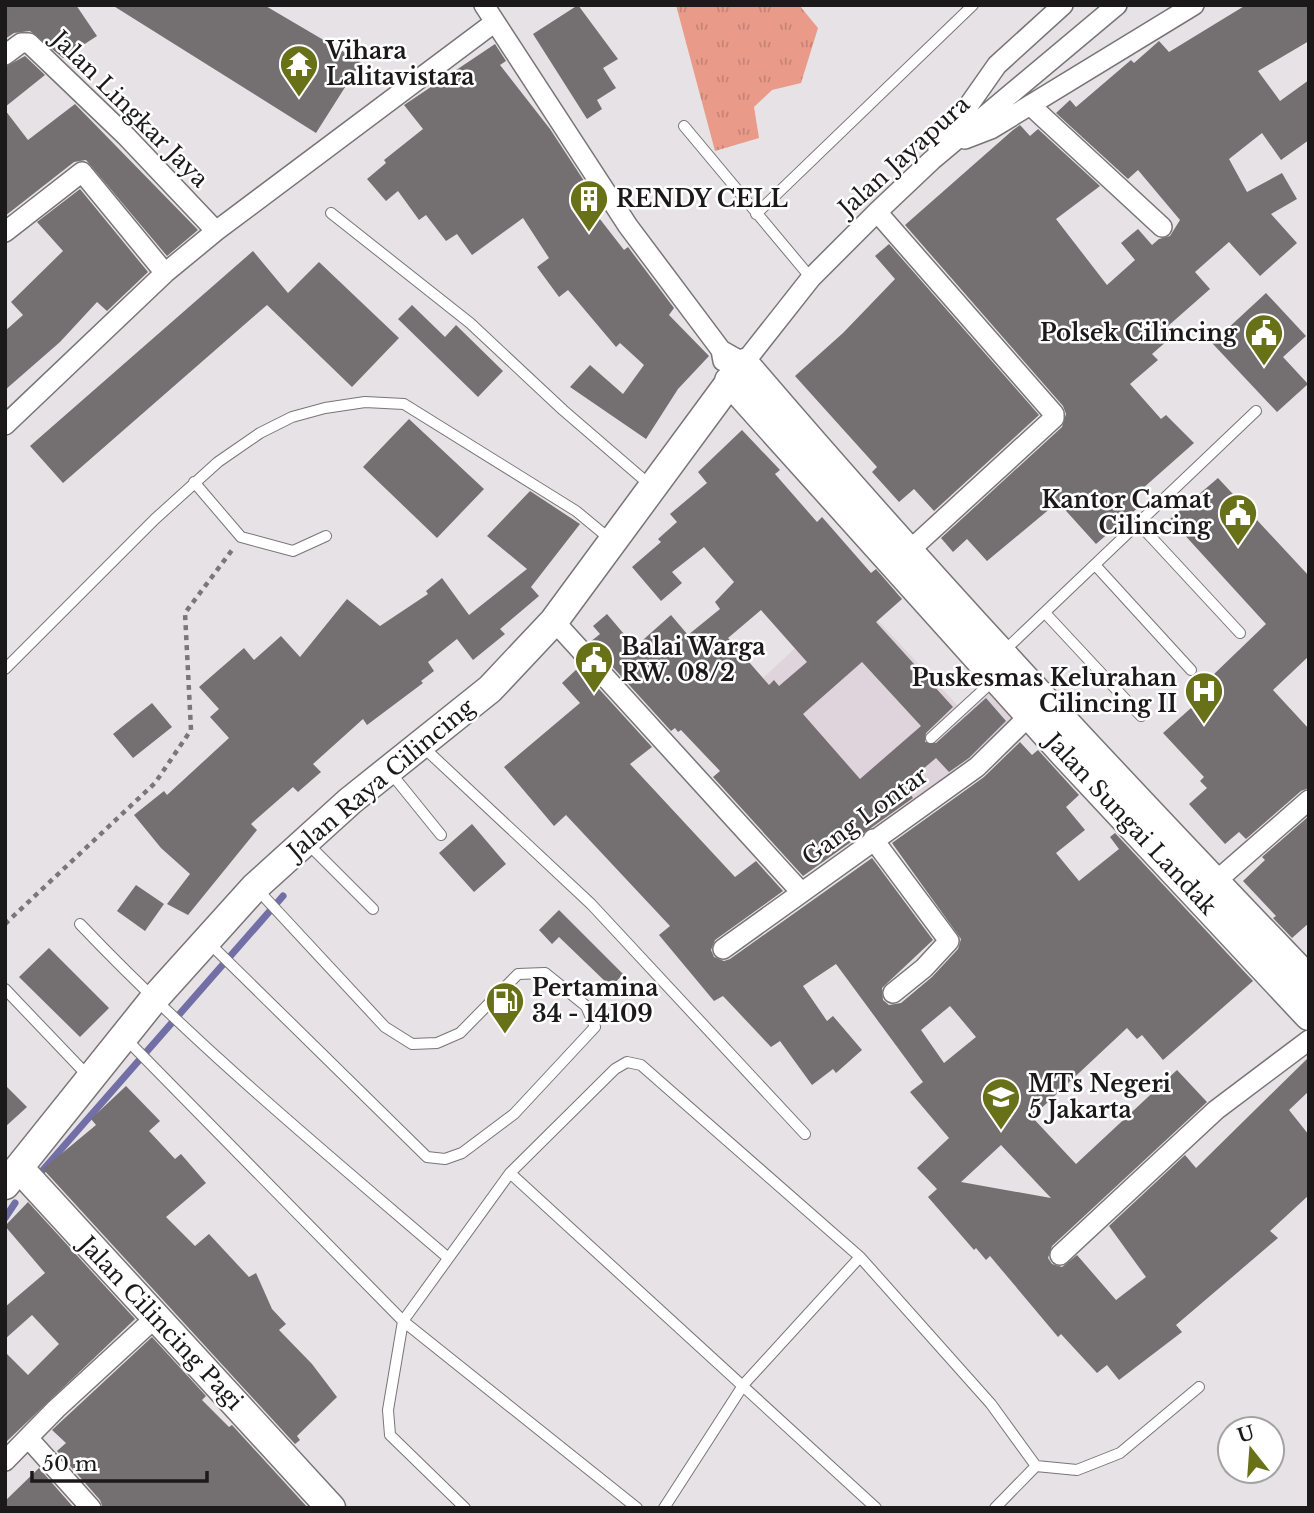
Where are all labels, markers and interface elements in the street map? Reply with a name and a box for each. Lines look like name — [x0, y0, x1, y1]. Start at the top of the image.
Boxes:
street label: Jalan Lingkar Jaya — [44, 23, 214, 193]
place label: Vihara Lalitavistara — [325, 37, 475, 91]
temple icon: Vihara Lalitavistara — [278, 43, 320, 98]
street label: Jalan Jayapura — [831, 90, 975, 224]
building icon: RENDY CELL — [568, 178, 610, 233]
place label: RENDY CELL — [616, 185, 789, 213]
public building icon: Polsek Cilincing — [1243, 312, 1285, 367]
place label: Polsek Cilincing — [1040, 319, 1238, 347]
place label: Kantor Camat Cilincing — [1041, 486, 1212, 540]
public building icon: Kantor Camat Cilincing — [1217, 492, 1259, 547]
place label: Balai Warga RW. 08/2 — [621, 633, 766, 687]
public building icon: Balai Warga RW. 08/2 — [573, 639, 615, 694]
place label: Puskesmas Kelurahan Cilincing II — [912, 664, 1177, 718]
hospital icon: Puskesmas Kelurahan Cilincing II — [1183, 670, 1225, 725]
street label: Jalan Raya Cilincing — [280, 693, 480, 867]
street label: Jalan Sungai Landak — [1037, 725, 1223, 921]
street label: Gang Lontar — [797, 761, 933, 871]
place label: Pertamina 34 - 14109 — [532, 974, 658, 1028]
fuel station icon: Pertamina 34 - 14109 — [484, 980, 526, 1035]
place label: MTs Negeri 5 Jakarta — [1028, 1070, 1171, 1124]
school or university icon: MTs Negeri 5 Jakarta — [980, 1076, 1022, 1131]
street label: Jalan Cilincing Pagi — [71, 1228, 249, 1416]
north arrow — [1216, 1415, 1286, 1485]
text: U — [1235, 1421, 1258, 1448]
scale bar — [32, 1440, 206, 1484]
text: 50 m — [42, 1451, 98, 1477]

